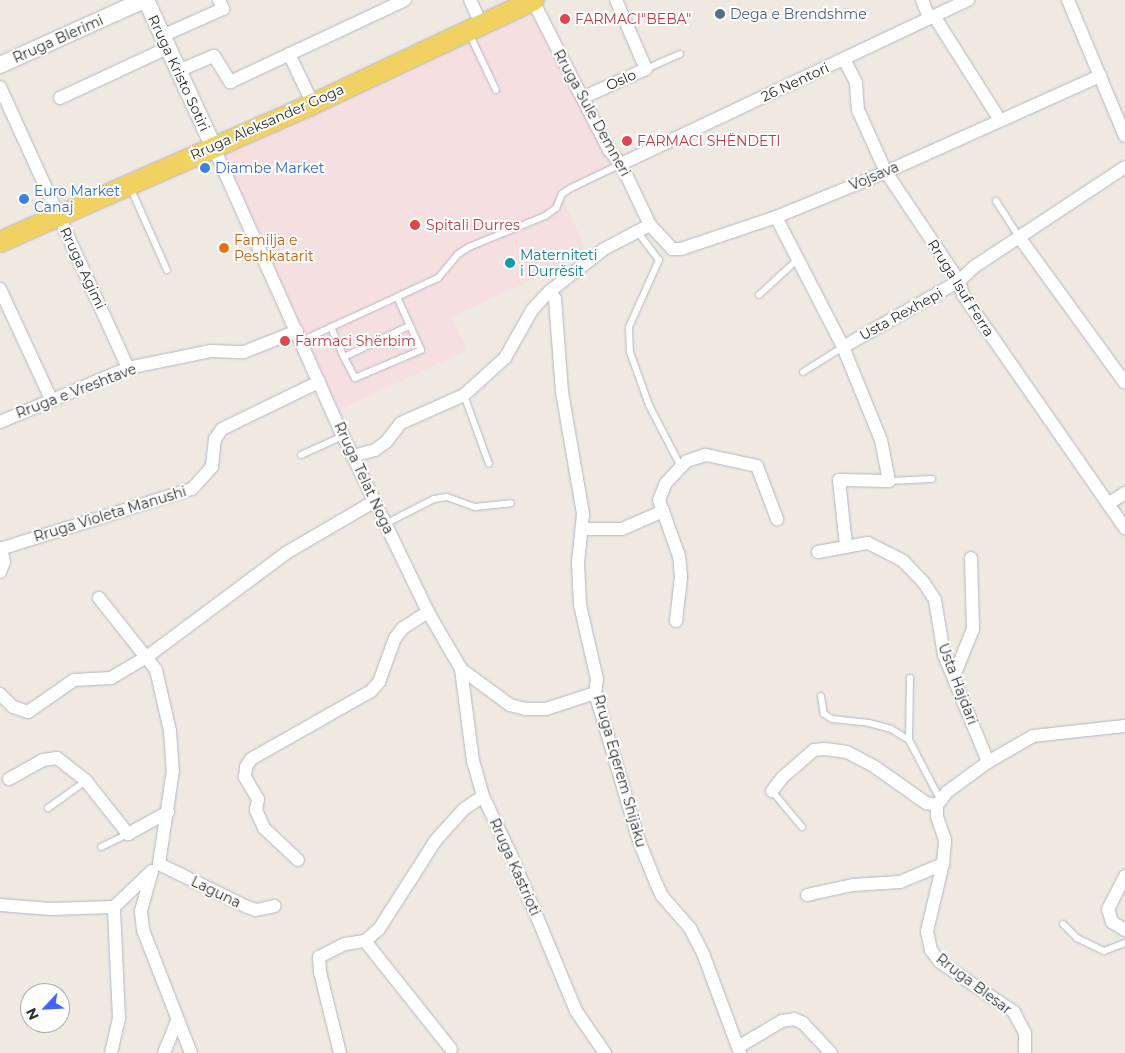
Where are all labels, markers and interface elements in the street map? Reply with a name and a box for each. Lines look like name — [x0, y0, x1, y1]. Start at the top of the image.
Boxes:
place label: Dega e Brendshme — [730, 6, 867, 22]
marker: Dega e Brendshme — [714, 8, 726, 20]
place label: FARMACI"BEBA" — [575, 11, 691, 27]
street label: Rruga Blerimi — [10, 12, 106, 66]
street label: Rruga Kristo Sotiri — [145, 12, 213, 134]
marker: FARMACI"BEBA" — [559, 13, 571, 25]
street label: Rruga Sule Demneri — [550, 47, 634, 179]
street label: 26 Nentori — [758, 59, 832, 105]
street label: Oslo — [603, 66, 639, 94]
street label: Rruga Aleksander Goga — [188, 81, 346, 163]
place label: FARMACI SHËNDETI — [637, 133, 781, 149]
marker: FARMACI SHËNDETI — [621, 135, 633, 147]
street label: Vojsava — [847, 158, 901, 194]
place label: Diambe Market — [215, 160, 324, 176]
marker: Diambe Market — [199, 162, 211, 174]
place label: Euro Market Canaj — [34, 183, 120, 216]
marker: Euro Market Canaj — [18, 193, 30, 205]
place label: Spitali Durres — [426, 217, 520, 233]
marker: Spitali Durres — [408, 218, 422, 232]
street label: Rruga Agimi — [57, 224, 109, 312]
place label: Familja e Peshkatarit — [234, 232, 314, 264]
street label: Rruga Isuf Ferra — [924, 236, 998, 340]
marker: Familja e Peshkatarit — [218, 242, 230, 254]
place label: Materniteti i Durrësit — [520, 247, 597, 280]
marker: Materniteti i Durrësit — [504, 257, 516, 269]
street label: Usta Rexhepi — [857, 284, 945, 344]
place label: Farmaci Shërbim — [295, 333, 416, 349]
marker: Farmaci Shërbim — [279, 335, 291, 347]
street label: Rruga e Vreshtave — [13, 360, 139, 422]
street label: Rruga Telat Noga — [331, 419, 397, 537]
street label: Rruga Violeta Manushi — [32, 483, 188, 545]
street label: Usta Hajdari — [935, 641, 981, 727]
street label: Rruga Eqerem Shijaku — [590, 693, 650, 849]
street label: Rruga Kastrioti — [486, 816, 544, 918]
street label: Laguna — [188, 873, 244, 911]
street label: Rruga Blesar — [933, 950, 1015, 1018]
north arrow — [20, 983, 70, 1033]
text: N — [22, 1005, 43, 1023]

